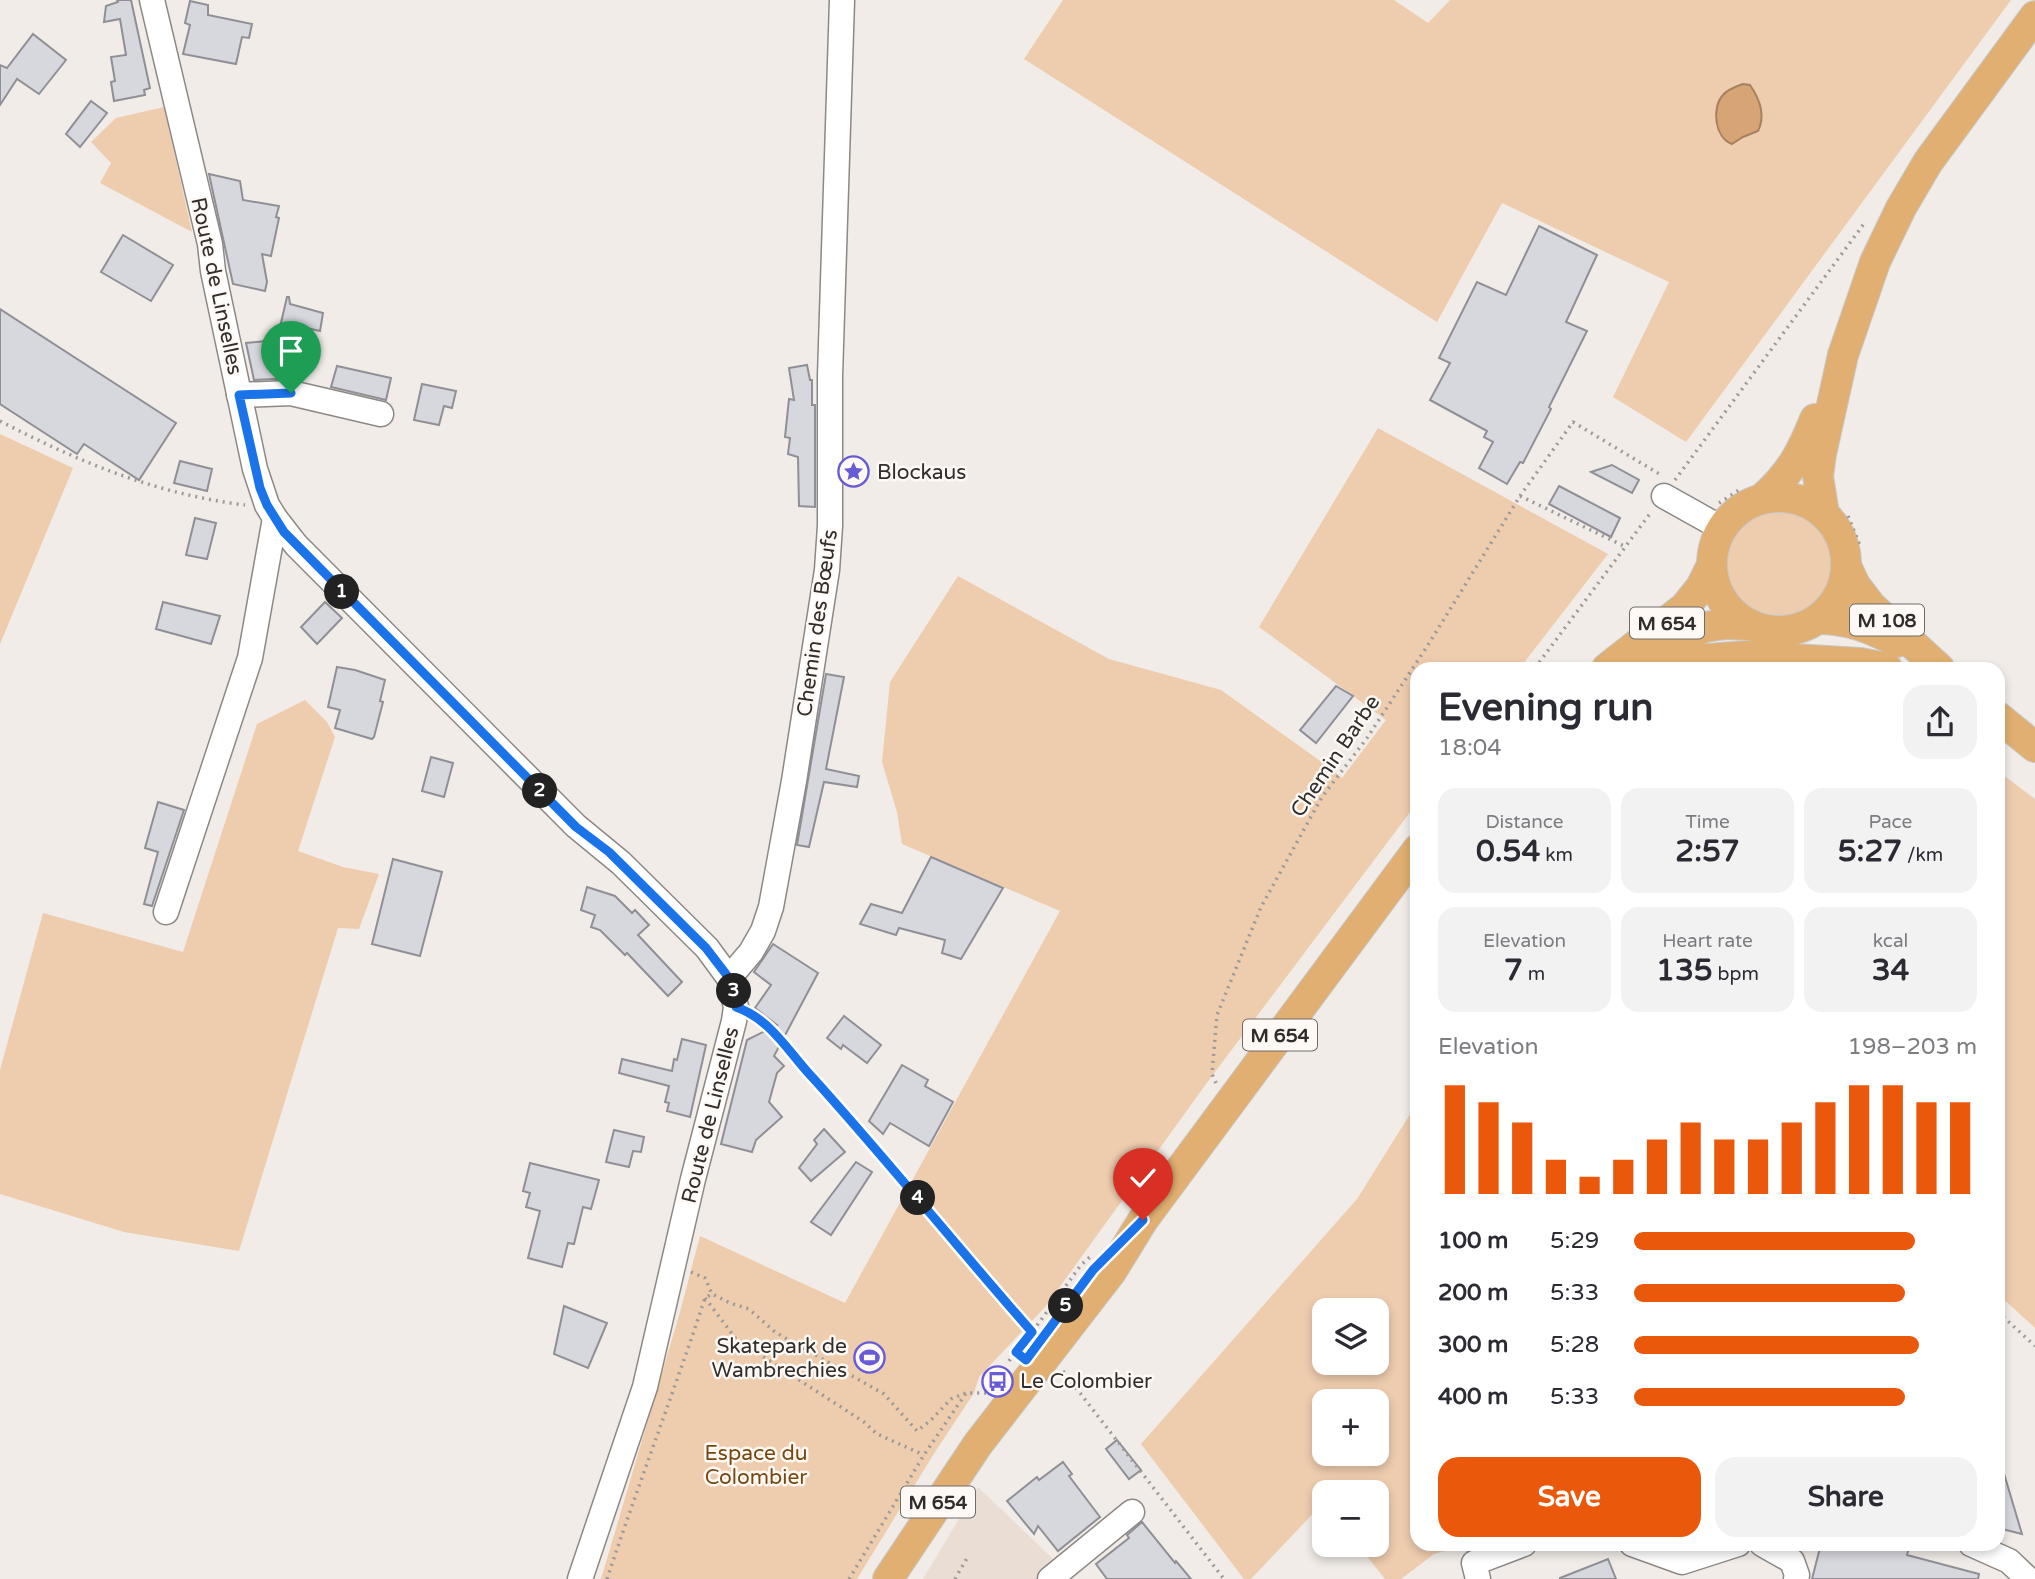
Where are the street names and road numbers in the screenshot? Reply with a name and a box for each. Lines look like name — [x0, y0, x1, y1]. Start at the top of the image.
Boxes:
street label: Route de Linselles — [185, 195, 248, 377]
street label: Chemin des Bœufs — [792, 528, 843, 718]
road number: M 108 — [1850, 604, 1924, 636]
road number: M 654 — [1630, 608, 1704, 638]
street label: Chemin Barbe — [1285, 691, 1385, 822]
road number: M 654 — [1243, 1020, 1317, 1050]
street label: Route de Linselles — [676, 1024, 744, 1206]
road number: M 654 — [901, 1486, 975, 1518]

